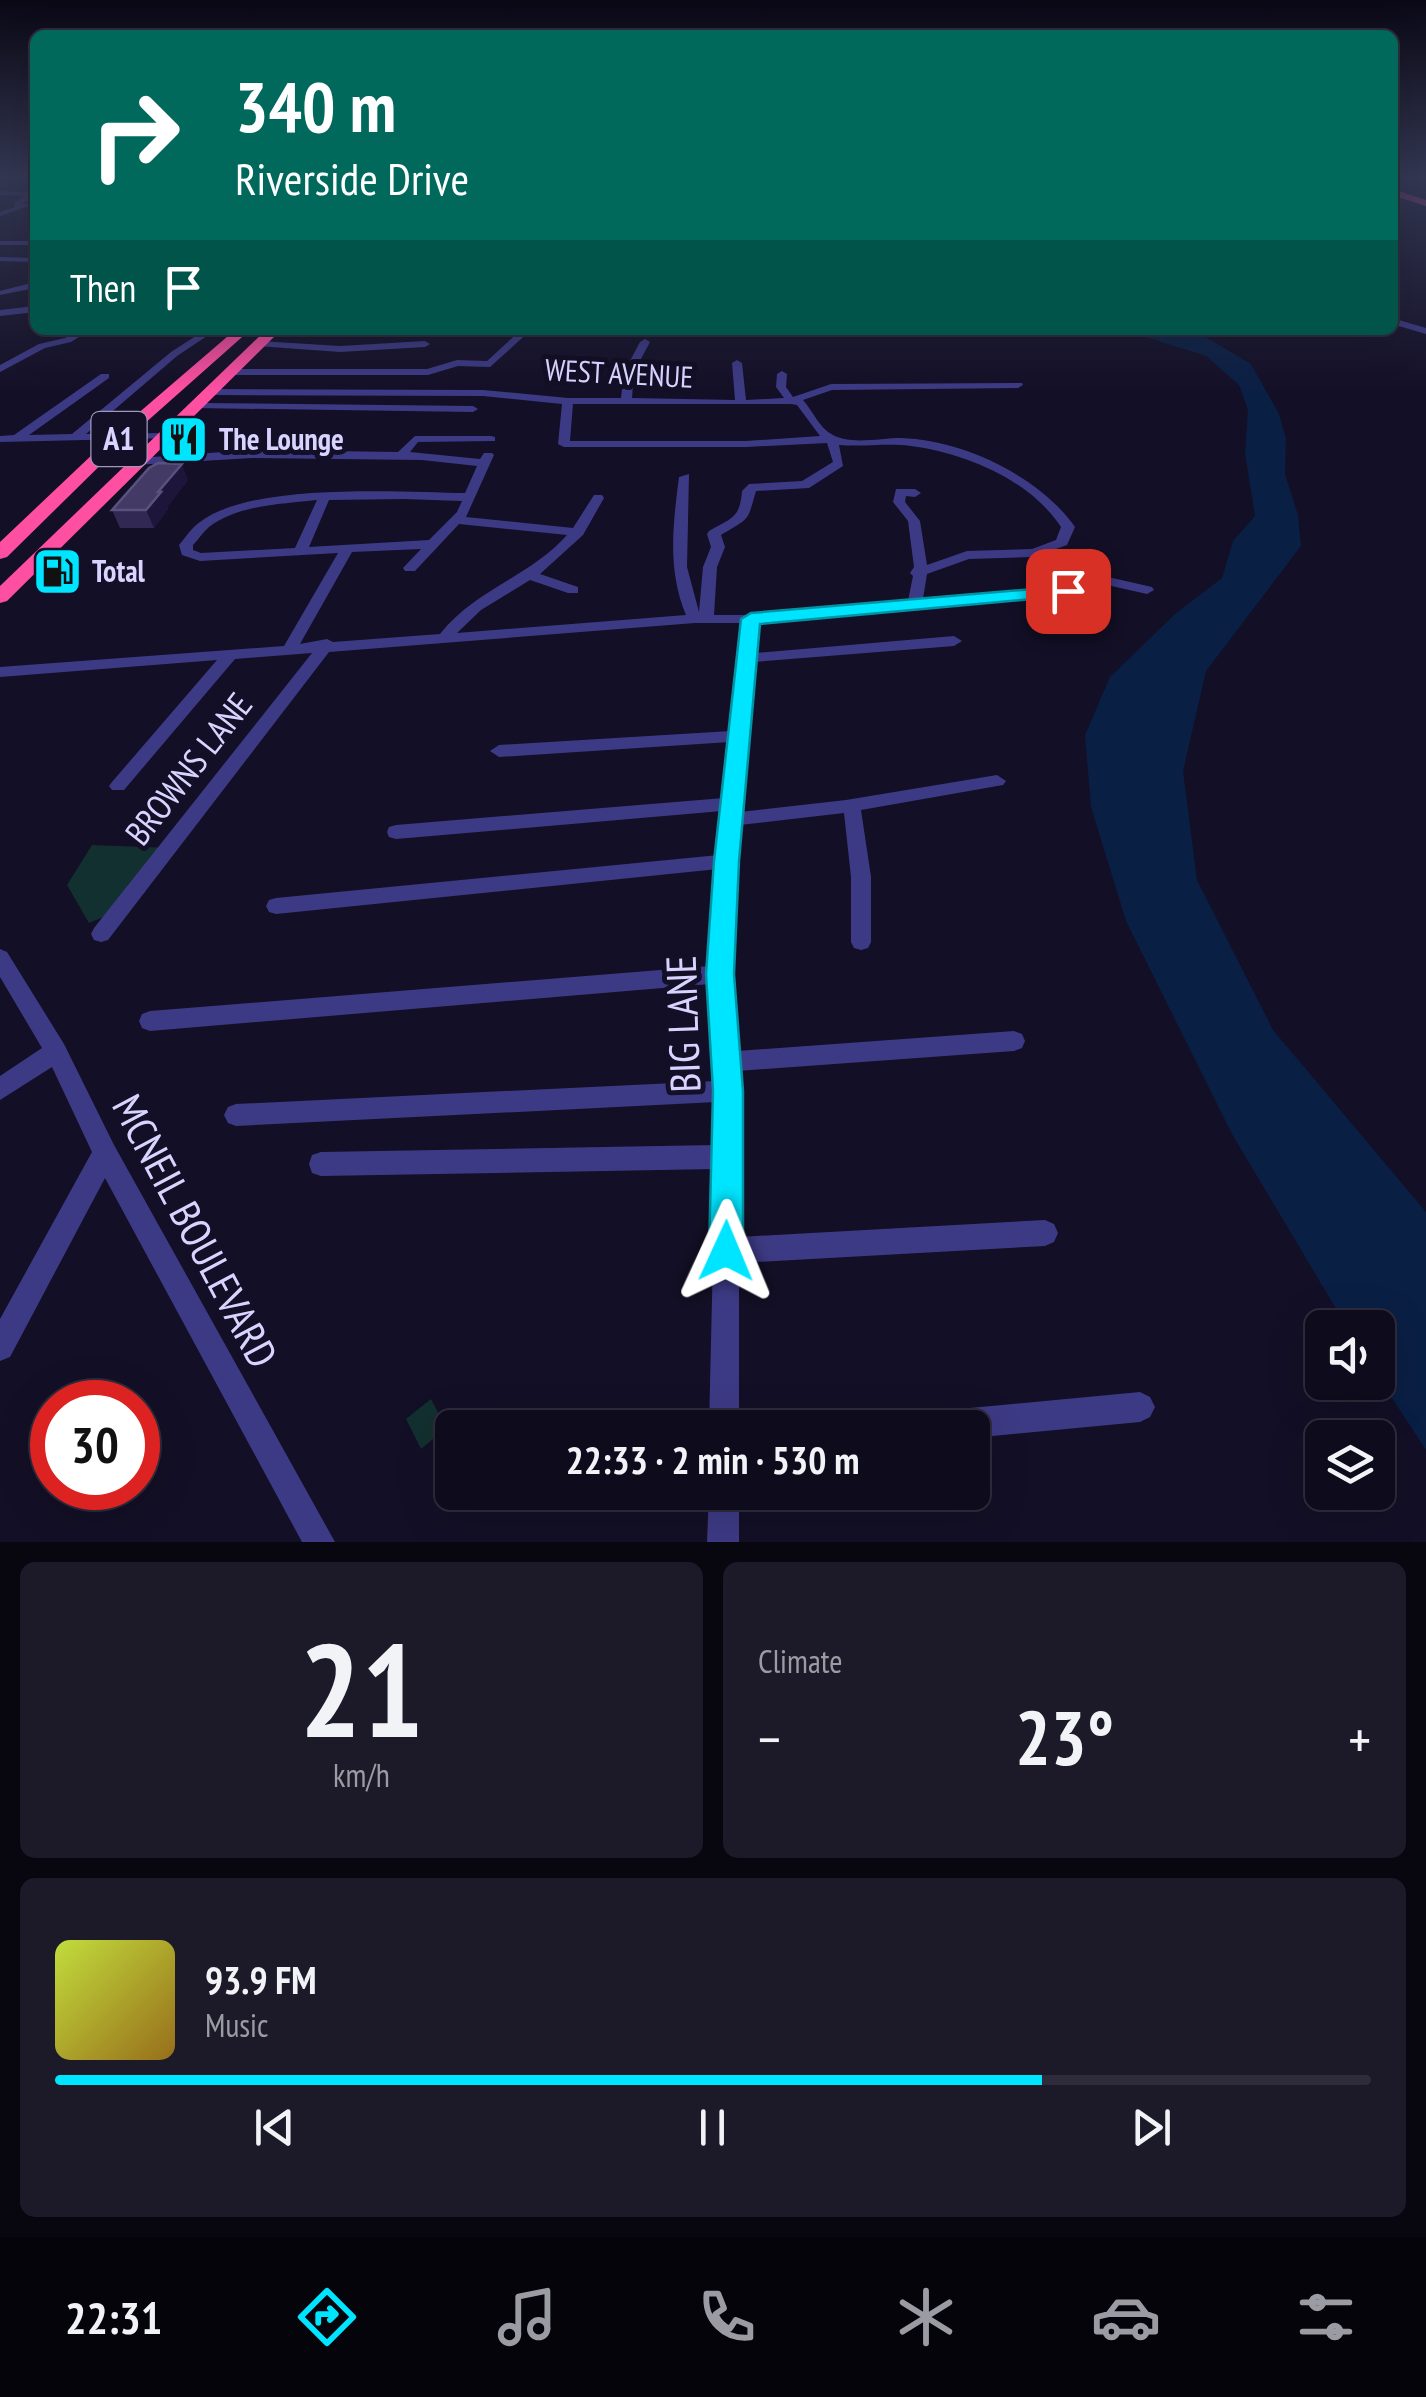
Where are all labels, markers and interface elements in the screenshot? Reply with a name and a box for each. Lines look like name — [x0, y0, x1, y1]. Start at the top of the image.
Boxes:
text: 340 m — [235, 61, 396, 151]
icon: right — [70, 70, 200, 200]
text: Riverside Drive — [235, 149, 469, 207]
icon: arrive — [156, 260, 211, 315]
text: Then — [70, 263, 136, 312]
street label: WEST AVENUE — [544, 349, 694, 396]
road number: A1 — [92, 412, 146, 466]
restaurant icon: The Lounge — [158, 414, 210, 466]
place label: The Lounge — [219, 419, 344, 458]
fuel station icon: Total — [31, 546, 83, 598]
pin — [1026, 549, 1111, 634]
place label: Total — [92, 551, 146, 590]
icon: arrive — [1041, 564, 1096, 619]
street label: BROWNS LANE — [114, 683, 262, 854]
street label: BIG LANE — [653, 954, 712, 1094]
street label: MCNEIL BOULEVARD — [100, 1085, 290, 1377]
position arrow — [674, 1199, 778, 1303]
map controls — [1305, 1310, 1395, 1510]
button: sound — [1305, 1310, 1395, 1400]
speed limit sign: 30 — [30, 1380, 160, 1510]
button: layers — [1305, 1420, 1395, 1510]
text: 22:33 · 2 min · 530 m — [566, 1435, 859, 1484]
text: 21 — [299, 1605, 424, 1773]
text: Climate — [758, 1640, 842, 1682]
text: 23° — [1015, 1689, 1114, 1786]
text: − — [758, 1703, 781, 1774]
text: + — [1348, 1703, 1371, 1774]
text: km/h — [333, 1754, 390, 1796]
text: 93.9 FM — [205, 1955, 317, 2004]
text: Music — [205, 2004, 268, 2046]
icon: previous — [247, 2100, 302, 2155]
icon: pause — [685, 2100, 740, 2155]
icon: next — [1124, 2100, 1179, 2155]
icon: directions — [292, 2282, 362, 2352]
icon: music — [492, 2282, 562, 2352]
icon: phone — [692, 2282, 762, 2352]
icon: climate — [891, 2282, 961, 2352]
icon: car — [1091, 2282, 1161, 2352]
icon: filters — [1291, 2282, 1361, 2352]
text: 22:31 — [65, 2288, 162, 2346]

